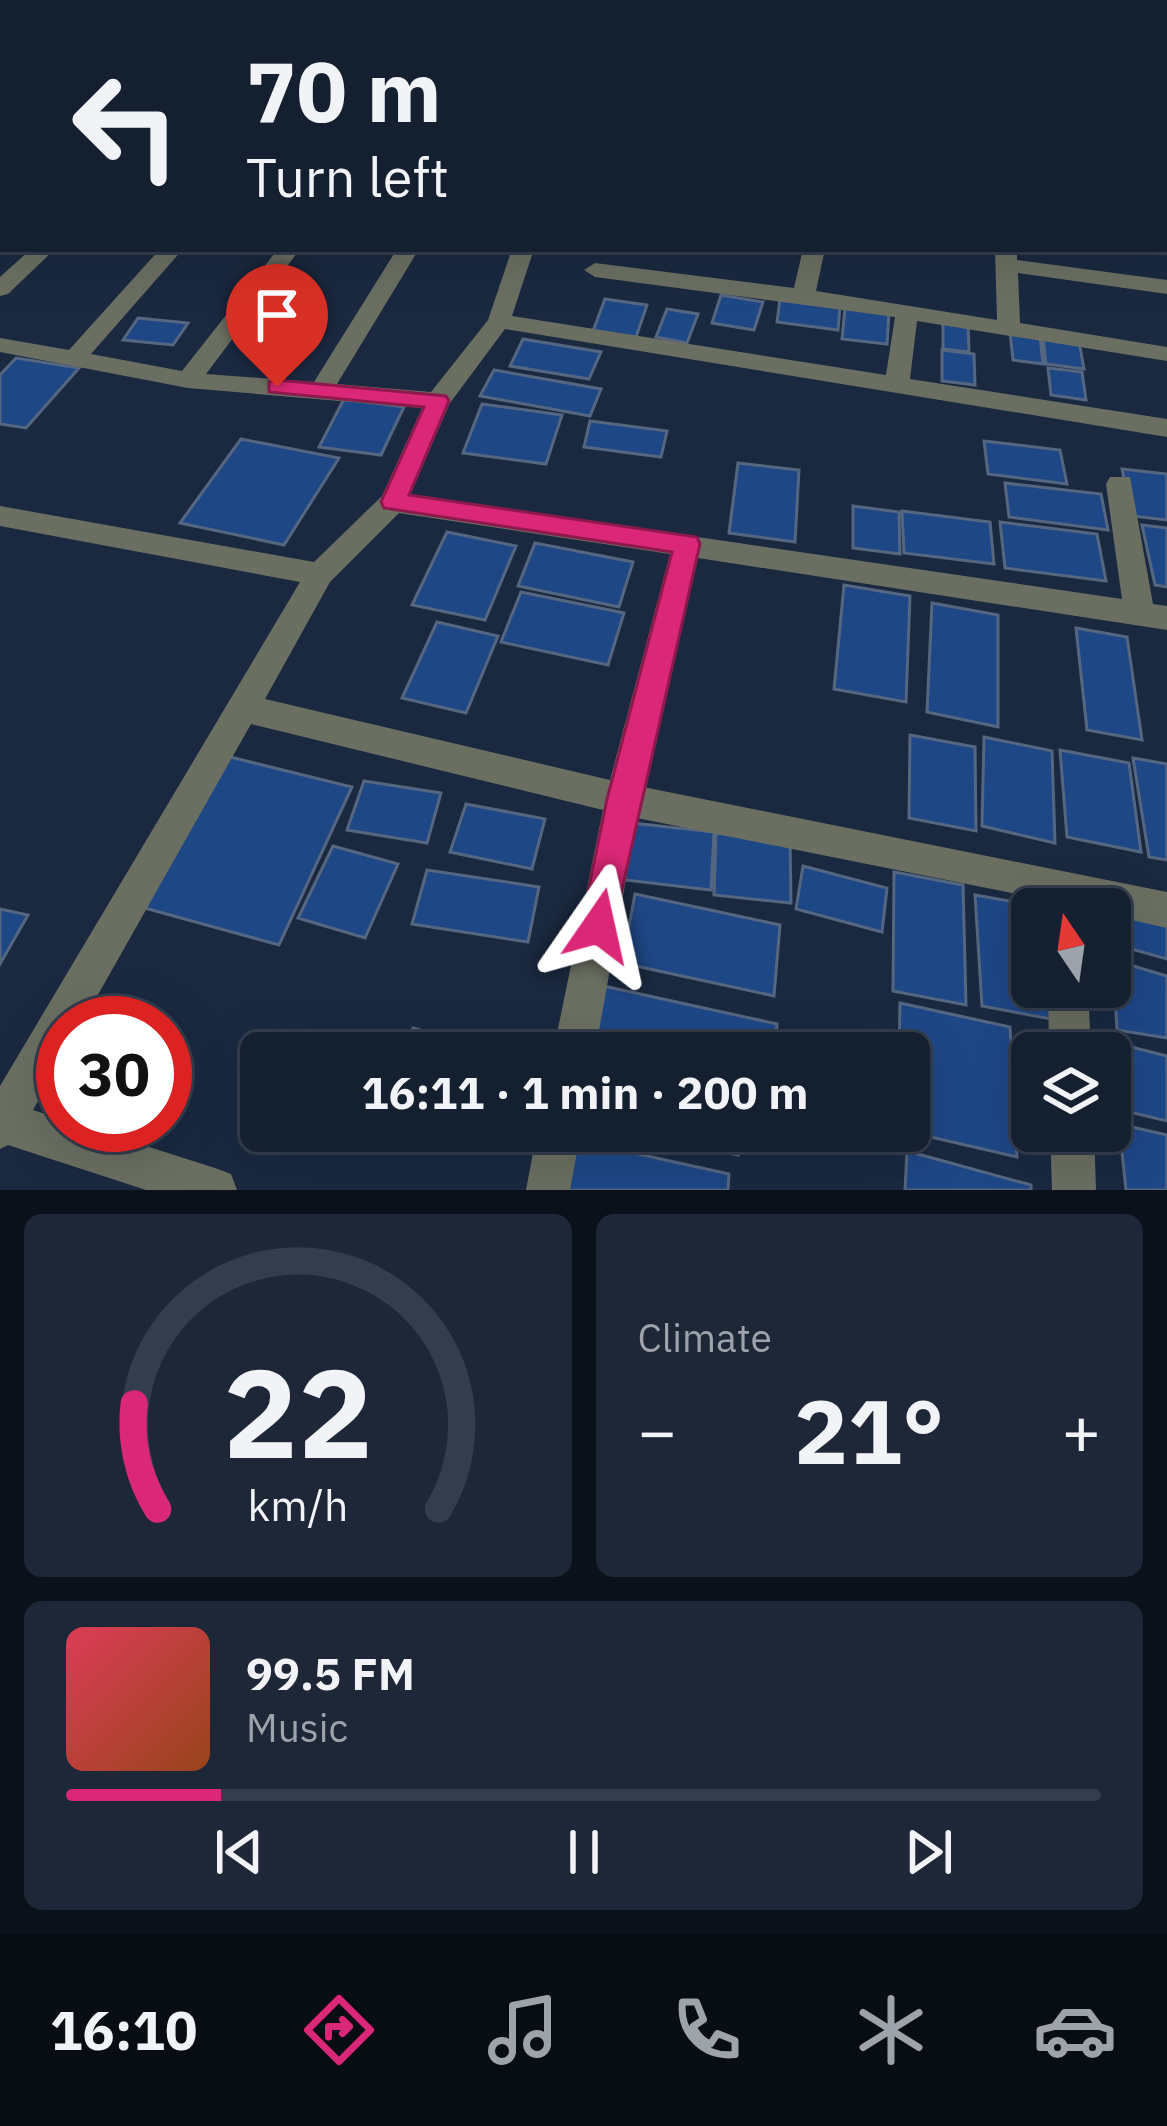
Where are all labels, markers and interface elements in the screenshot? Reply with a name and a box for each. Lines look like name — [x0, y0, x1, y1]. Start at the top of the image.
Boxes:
text: 70 m — [246, 36, 442, 145]
icon: left — [48, 48, 204, 204]
text: Turn left — [246, 142, 449, 212]
pin — [226, 264, 328, 387]
icon: arrive — [244, 282, 310, 348]
position arrow — [536, 863, 662, 989]
north arrow — [1011, 888, 1131, 1008]
map controls — [1011, 888, 1131, 1152]
speed limit sign: 30 — [36, 996, 192, 1152]
button: layers — [1011, 1032, 1131, 1152]
text: 16:11 · 1 min · 200 m — [362, 1063, 808, 1121]
text: Climate — [638, 1312, 772, 1363]
text: 22 — [223, 1330, 373, 1492]
text: 21° — [794, 1372, 944, 1489]
text: − — [638, 1387, 677, 1473]
text: + — [1061, 1387, 1101, 1473]
text: km/h — [247, 1476, 348, 1532]
text: 99.5 FM — [246, 1644, 415, 1702]
text: Music — [246, 1702, 348, 1753]
icon: previous — [206, 1819, 272, 1885]
icon: pause — [551, 1819, 617, 1885]
icon: next — [896, 1819, 962, 1885]
icon: directions — [297, 1988, 381, 2072]
icon: music — [481, 1988, 565, 2072]
icon: phone — [665, 1988, 749, 2072]
icon: climate — [849, 1988, 933, 2072]
icon: car — [1033, 1988, 1117, 2072]
text: 16:10 — [50, 1995, 197, 2065]

